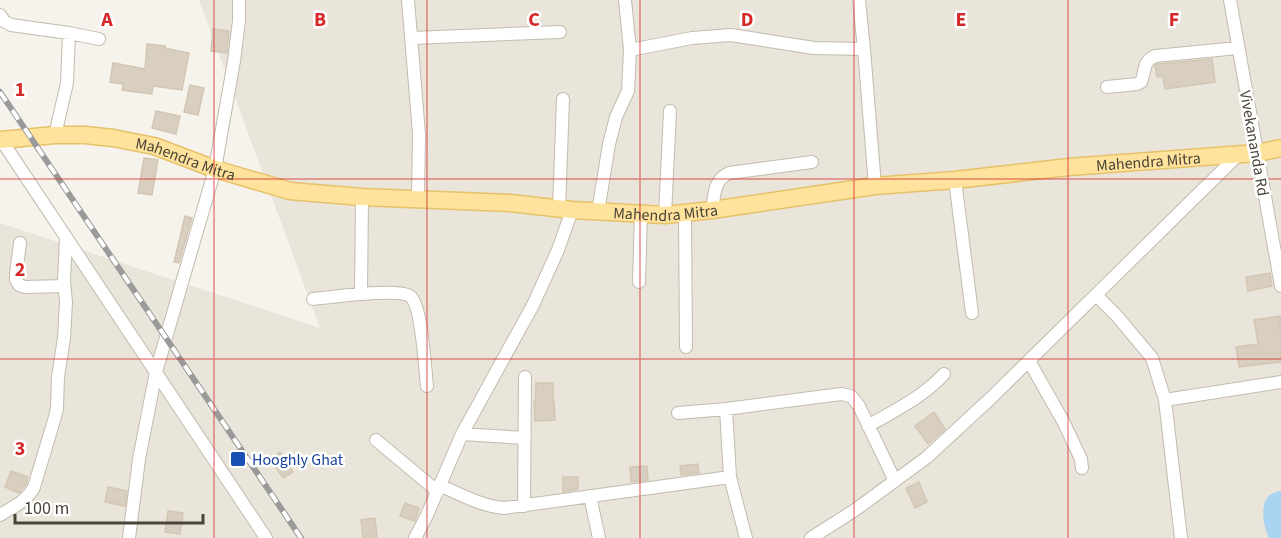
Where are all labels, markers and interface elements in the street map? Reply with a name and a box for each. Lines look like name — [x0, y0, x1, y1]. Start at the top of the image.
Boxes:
text: A — [100, 6, 113, 34]
text: B — [314, 6, 326, 34]
text: C — [528, 6, 540, 34]
text: D — [741, 6, 753, 34]
text: E — [956, 6, 966, 34]
text: F — [1169, 6, 1179, 34]
text: 1 — [15, 76, 25, 104]
street label: Vivekananda Rd — [1234, 89, 1274, 198]
street label: Mahendra Mitra — [134, 133, 238, 186]
street label: Mahendra Mitra — [1095, 147, 1202, 177]
street label: Mahendra Mitra — [613, 199, 719, 227]
text: 2 — [15, 256, 25, 284]
text: 3 — [15, 435, 25, 463]
place label: Hooghly Ghat — [252, 449, 344, 471]
marker: Hooghly Ghat — [229, 450, 247, 468]
scale bar — [15, 487, 202, 525]
text: 100 m — [24, 496, 69, 521]

